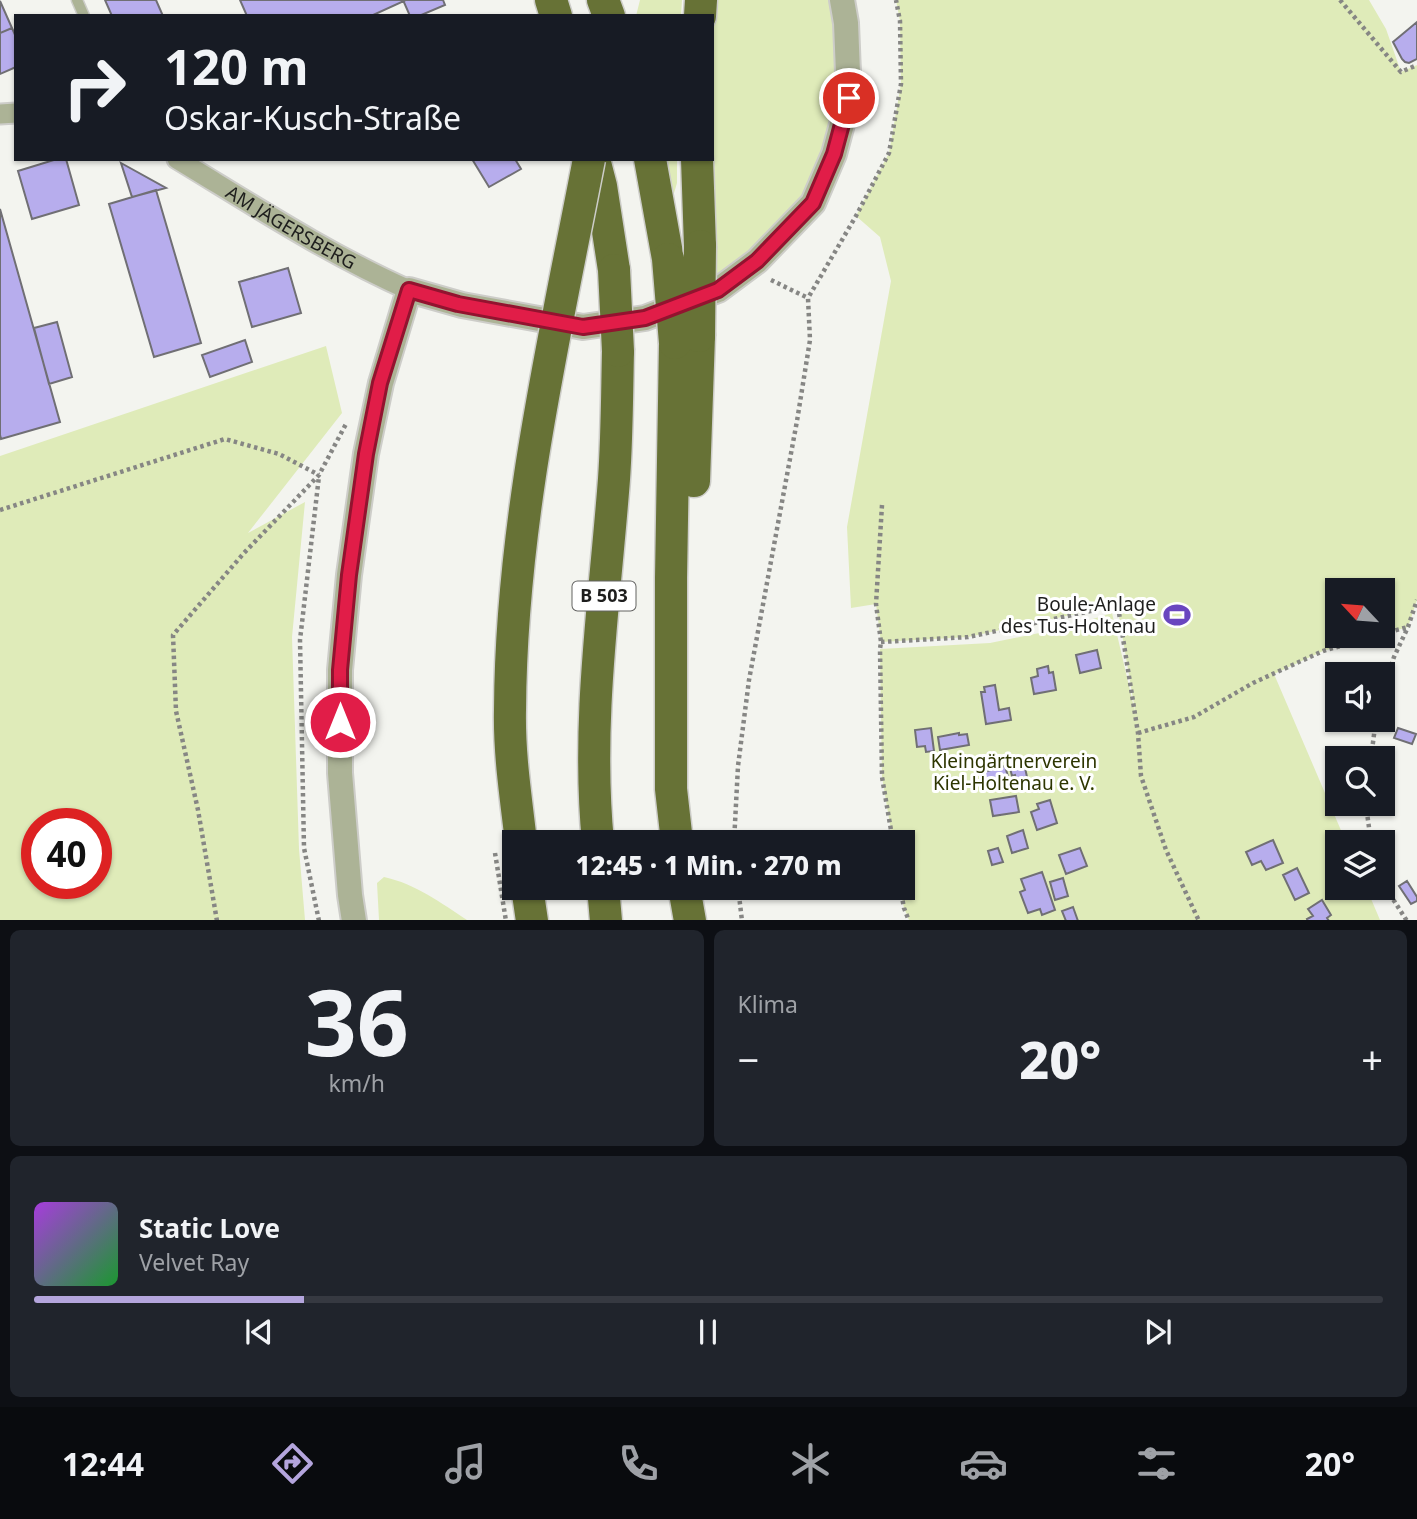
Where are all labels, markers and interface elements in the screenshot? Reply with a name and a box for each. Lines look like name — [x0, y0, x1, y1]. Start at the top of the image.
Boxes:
text: 120 m — [164, 33, 309, 99]
icon: right — [49, 42, 140, 133]
pin — [819, 68, 879, 128]
icon: arrive — [830, 79, 868, 117]
text: Oskar-Kusch-Straße — [164, 96, 461, 139]
street label: AM JÄGERSBERG — [221, 179, 361, 275]
north arrow — [1325, 578, 1395, 648]
map controls — [1325, 578, 1395, 900]
road number: B 503 — [572, 582, 636, 610]
place label: Boule-Anlage des Tus-Holtenau — [1001, 591, 1156, 639]
sports icon: Boule-Anlage des Tus-Holtenau — [1162, 600, 1192, 630]
button: sound — [1325, 662, 1395, 732]
position arrow — [303, 685, 377, 759]
button: search — [1325, 746, 1395, 816]
park label: Kleingärtnerverein Kiel-Holtenau e. V. — [931, 748, 1097, 796]
speed limit sign: 40 — [21, 808, 112, 899]
button: layers — [1325, 830, 1395, 900]
text: 12:45 · 1 Min. · 270 m — [575, 847, 842, 883]
text: 36 — [305, 959, 409, 1083]
text: Klima — [738, 988, 798, 1020]
text: 20° — [1019, 1023, 1101, 1094]
text: − — [738, 1033, 759, 1085]
text: + — [1361, 1033, 1383, 1085]
text: km/h — [328, 1067, 385, 1099]
text: Static Love — [139, 1210, 280, 1246]
text: Velvet Ray — [139, 1246, 249, 1278]
icon: previous — [240, 1313, 278, 1351]
icon: pause — [689, 1313, 727, 1351]
icon: next — [1139, 1313, 1177, 1351]
icon: directions — [268, 1439, 317, 1488]
icon: music — [441, 1439, 490, 1488]
icon: phone — [614, 1439, 663, 1488]
icon: climate — [786, 1439, 835, 1488]
icon: car — [959, 1439, 1008, 1488]
icon: filters — [1132, 1439, 1181, 1488]
text: 12:44 — [62, 1442, 144, 1485]
text: 20° — [1305, 1442, 1355, 1485]

